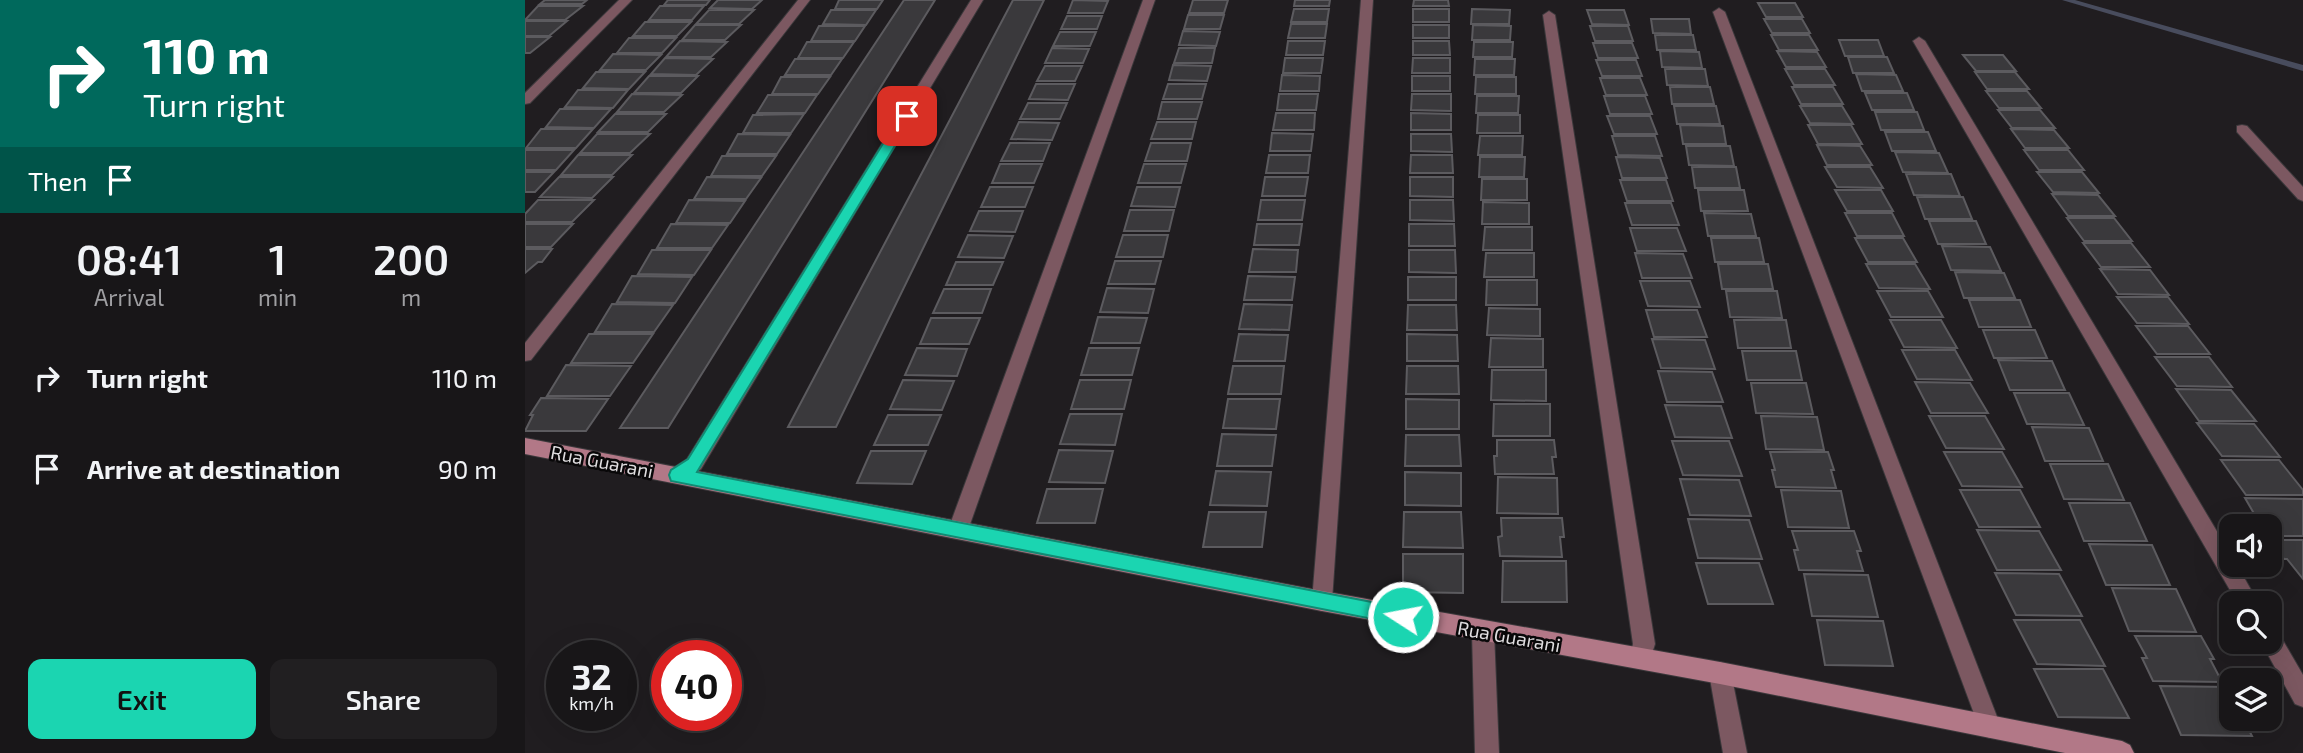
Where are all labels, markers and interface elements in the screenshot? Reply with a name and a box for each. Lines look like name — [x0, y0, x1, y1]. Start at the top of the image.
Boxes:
text: 110 m — [143, 25, 270, 84]
icon: right — [28, 28, 119, 119]
text: Turn right — [143, 85, 285, 123]
pin — [877, 86, 937, 146]
icon: arrive — [888, 97, 926, 135]
icon: arrive — [101, 161, 139, 199]
text: Then — [28, 165, 87, 196]
text: 08:41 — [76, 233, 182, 283]
text: 1 — [269, 233, 286, 283]
text: 200 — [373, 233, 449, 283]
text: Arrival — [94, 283, 164, 311]
text: min — [258, 283, 297, 311]
text: m — [401, 283, 421, 311]
icon: right — [28, 359, 66, 397]
text: Turn right — [87, 362, 208, 393]
text: 110 m — [432, 362, 497, 393]
street label: Rua Guarani — [549, 440, 655, 482]
icon: arrive — [28, 450, 66, 488]
text: Arrive at destination — [87, 453, 340, 484]
text: 90 m — [438, 453, 497, 484]
map controls — [2219, 514, 2282, 731]
button: sound — [2219, 514, 2282, 577]
position arrow — [1366, 580, 1440, 654]
button: search — [2219, 591, 2282, 654]
street label: Rua Guarani — [1456, 616, 1562, 656]
speed limit sign: 40 — [651, 640, 742, 731]
text: 32 — [571, 655, 612, 697]
button: Exit — [28, 659, 256, 739]
button: Share — [270, 659, 497, 739]
button: layers — [2219, 668, 2282, 731]
text: km/h — [569, 692, 614, 714]

